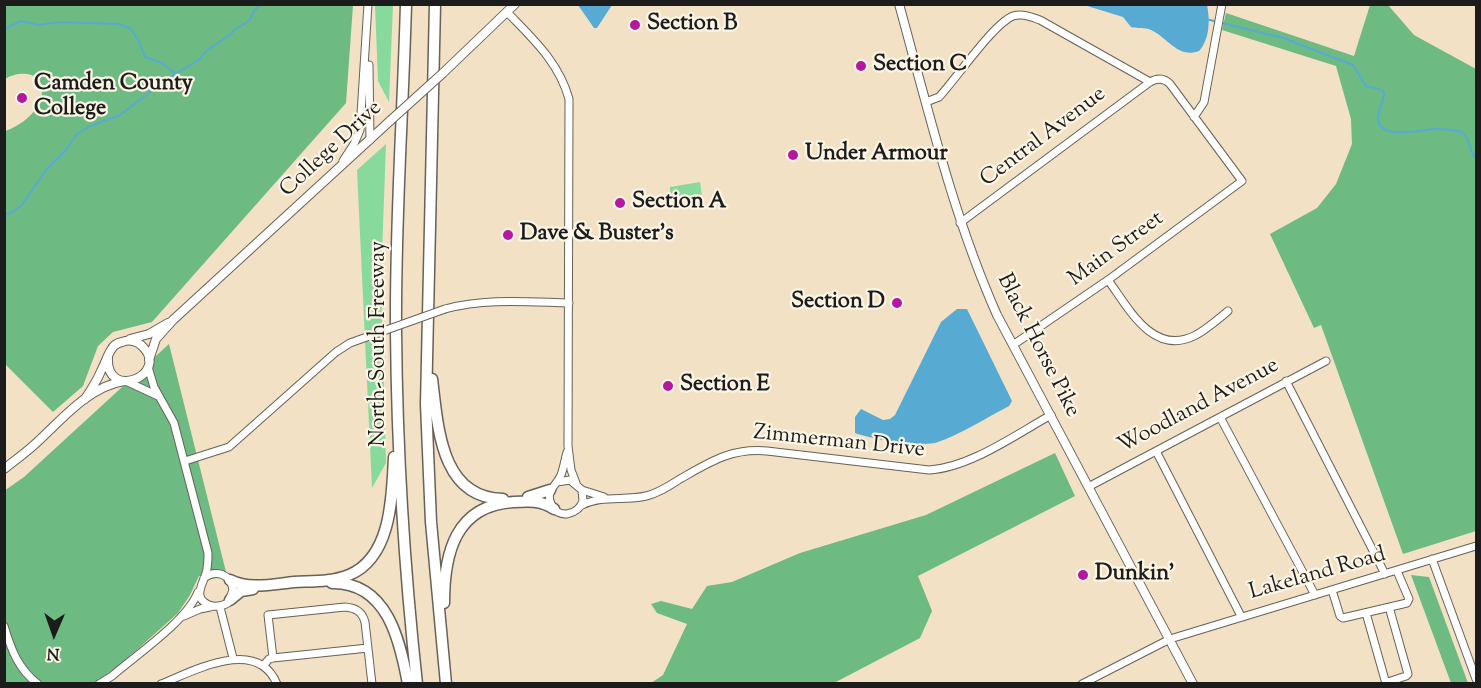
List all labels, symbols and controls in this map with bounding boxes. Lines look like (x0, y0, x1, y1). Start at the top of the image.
place label: Section B (647, 12, 737, 38)
marker: Section B (628, 18, 642, 32)
place label: Section C (873, 53, 967, 79)
marker: Section C (854, 59, 868, 73)
place label: Camden County College (34, 72, 193, 124)
street label: Central Avenue (976, 82, 1112, 194)
marker: Camden County College (15, 91, 29, 105)
street label: College Drive (276, 96, 388, 204)
place label: Under Armour (805, 142, 948, 168)
marker: Under Armour (786, 148, 800, 162)
place label: Section A (632, 190, 726, 216)
marker: Section A (613, 196, 627, 210)
street label: Main Street (1064, 207, 1170, 293)
place label: Dave & Buster's (520, 222, 674, 248)
marker: Dave & Buster's (501, 228, 515, 242)
street label: North-South Freeway (367, 241, 393, 447)
street label: Black Horse Pike (989, 270, 1085, 422)
place label: Section D (791, 290, 885, 316)
marker: Section D (890, 296, 904, 310)
street label: Woodland Avenue (1114, 353, 1284, 461)
place label: Section E (680, 373, 770, 399)
marker: Section E (661, 379, 675, 393)
street label: Zimmerman Drive (752, 421, 926, 465)
street label: Lakeland Road (1247, 543, 1389, 607)
place label: Dunkin' (1095, 562, 1175, 588)
marker: Dunkin' (1076, 568, 1090, 582)
north arrow (24, 604, 84, 664)
text: N (47, 641, 60, 664)

